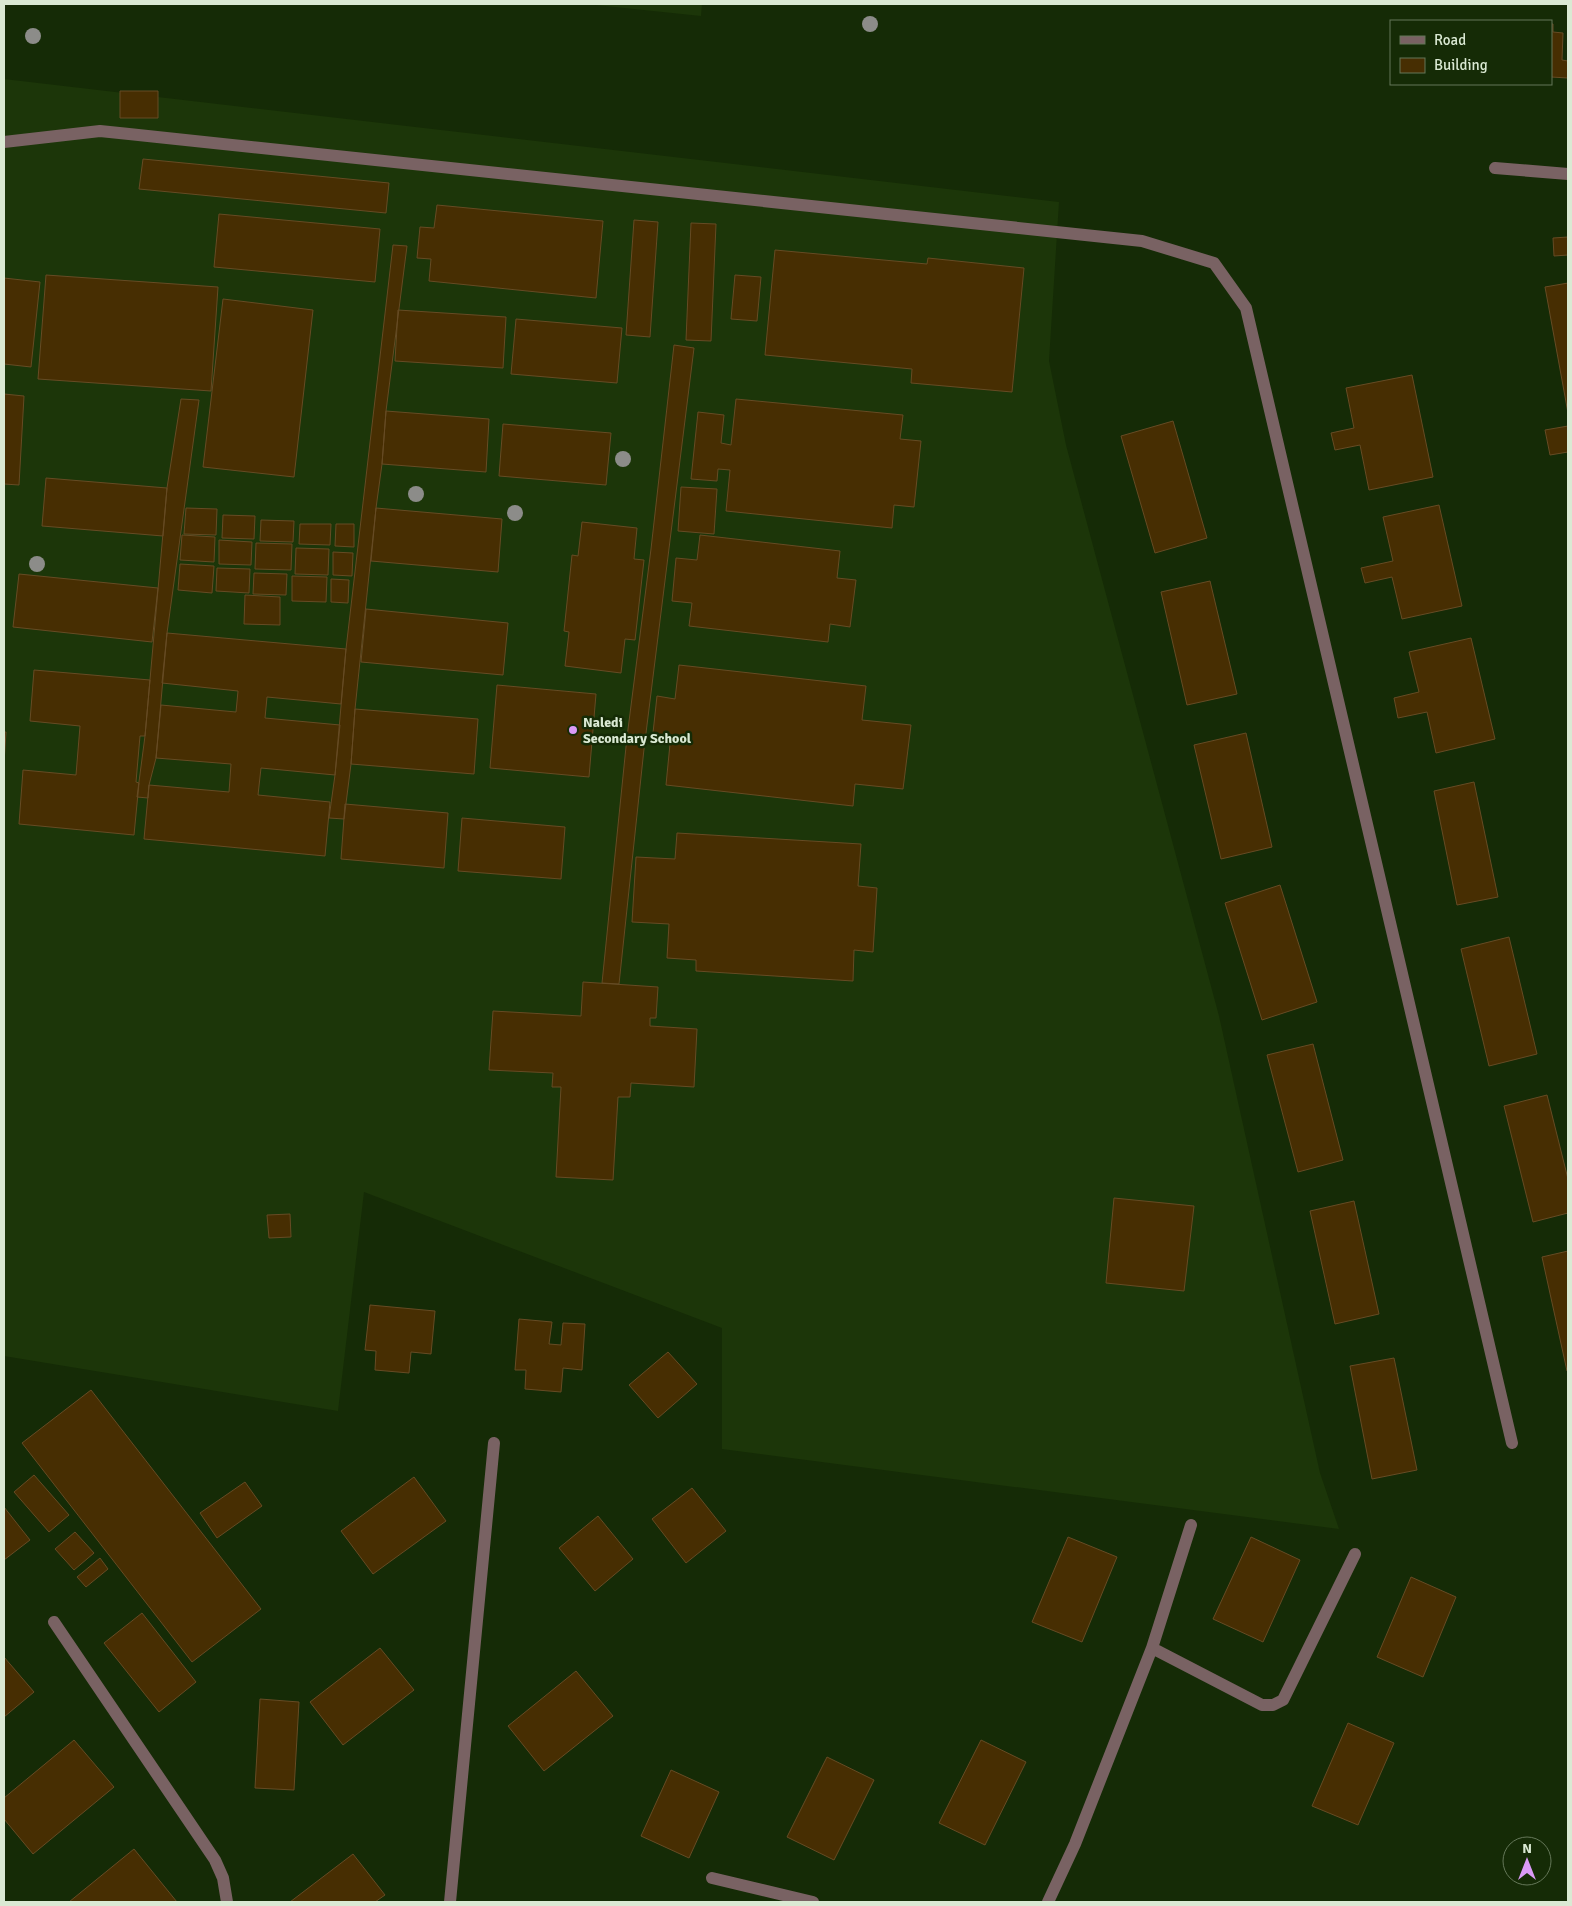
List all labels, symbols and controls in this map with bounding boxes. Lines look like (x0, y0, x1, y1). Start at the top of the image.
legend (1390, 20, 1552, 85)
text: Road (1434, 31, 1466, 49)
text: Building (1434, 56, 1488, 74)
place label: Naledi Secondary School (583, 714, 692, 747)
marker: Naledi Secondary School (567, 724, 579, 736)
north arrow (1502, 1836, 1552, 1886)
text: N (1522, 1840, 1532, 1857)

